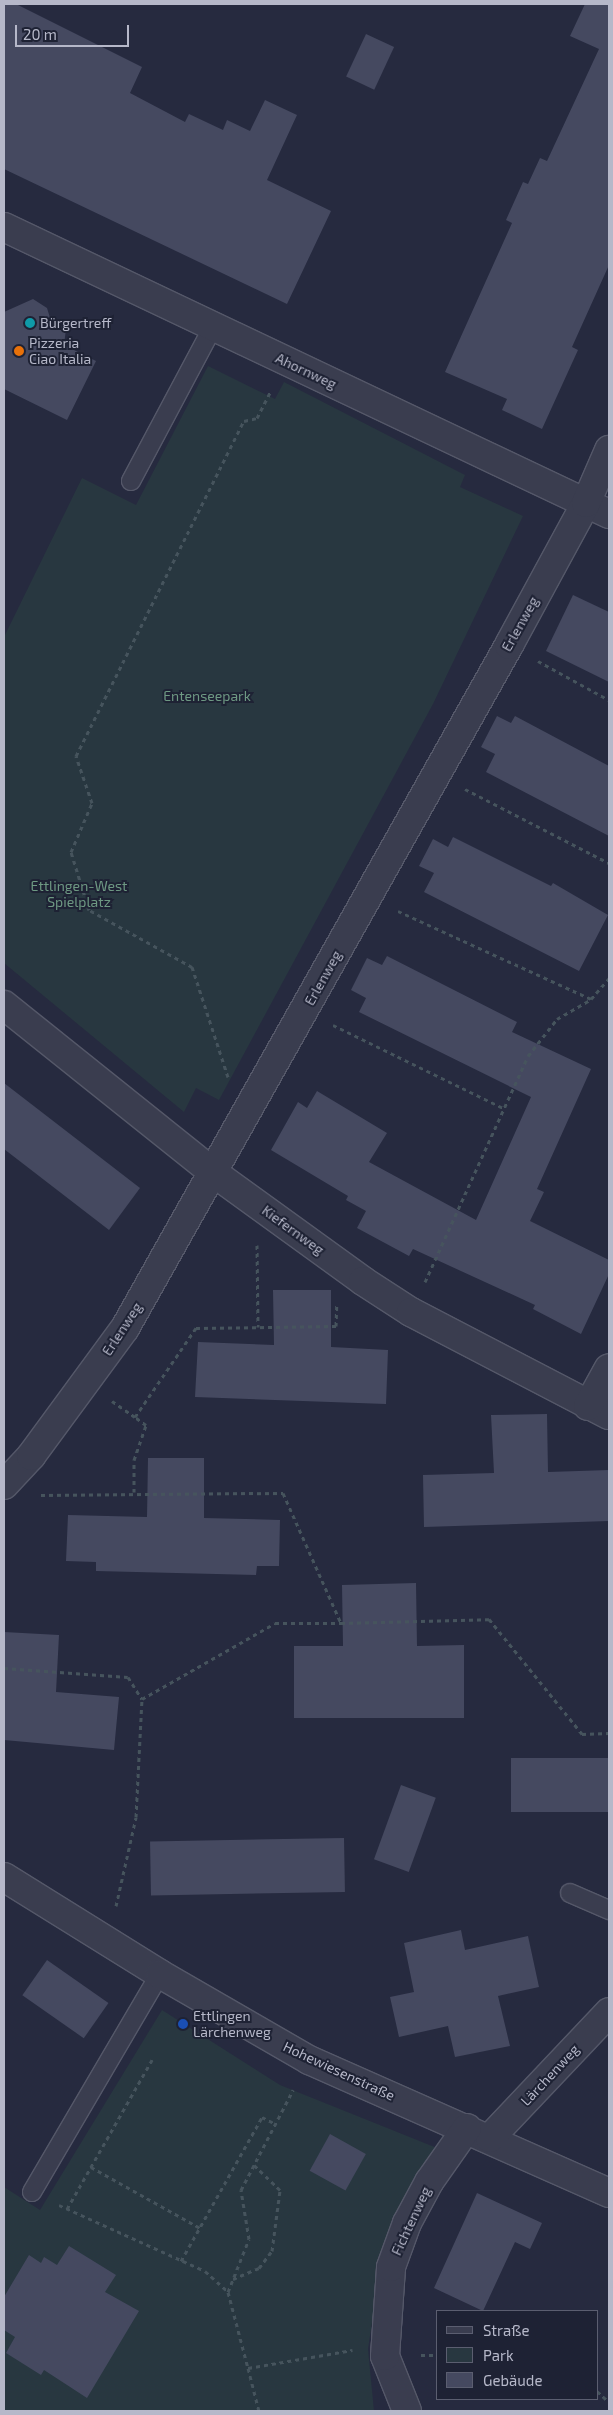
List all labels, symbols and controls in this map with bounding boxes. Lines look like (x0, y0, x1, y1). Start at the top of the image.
scale bar (18, 15, 131, 47)
text: 20 m (23, 25, 57, 43)
place label: Bürgertreff (40, 315, 111, 331)
marker: Bürgertreff (24, 317, 36, 329)
place label: Pizzeria Ciao Italia (29, 335, 91, 368)
marker: Pizzeria Ciao Italia (13, 345, 25, 357)
street label: Ahornweg (273, 350, 339, 392)
street label: Erlenweg (498, 594, 542, 654)
park label: Entenseepark (163, 688, 251, 704)
park label: Ettlingen-West Spielplatz (31, 878, 127, 910)
street label: Erlenweg (301, 948, 345, 1008)
street label: Kiefernweg (259, 1202, 327, 1258)
street label: Erlenweg (99, 1299, 145, 1359)
place label: Ettlingen Lärchenweg (193, 2008, 271, 2040)
marker: Ettlingen Lärchenweg (177, 2018, 189, 2030)
street label: Hohewiesenstraße (281, 2038, 397, 2104)
street label: Lärchenweg (517, 2041, 583, 2109)
street label: Fichtenweg (388, 2184, 434, 2258)
legend (436, 2310, 598, 2400)
text: Straße (483, 2321, 529, 2339)
text: Park (483, 2346, 514, 2364)
text: Gebäude (483, 2371, 542, 2389)

